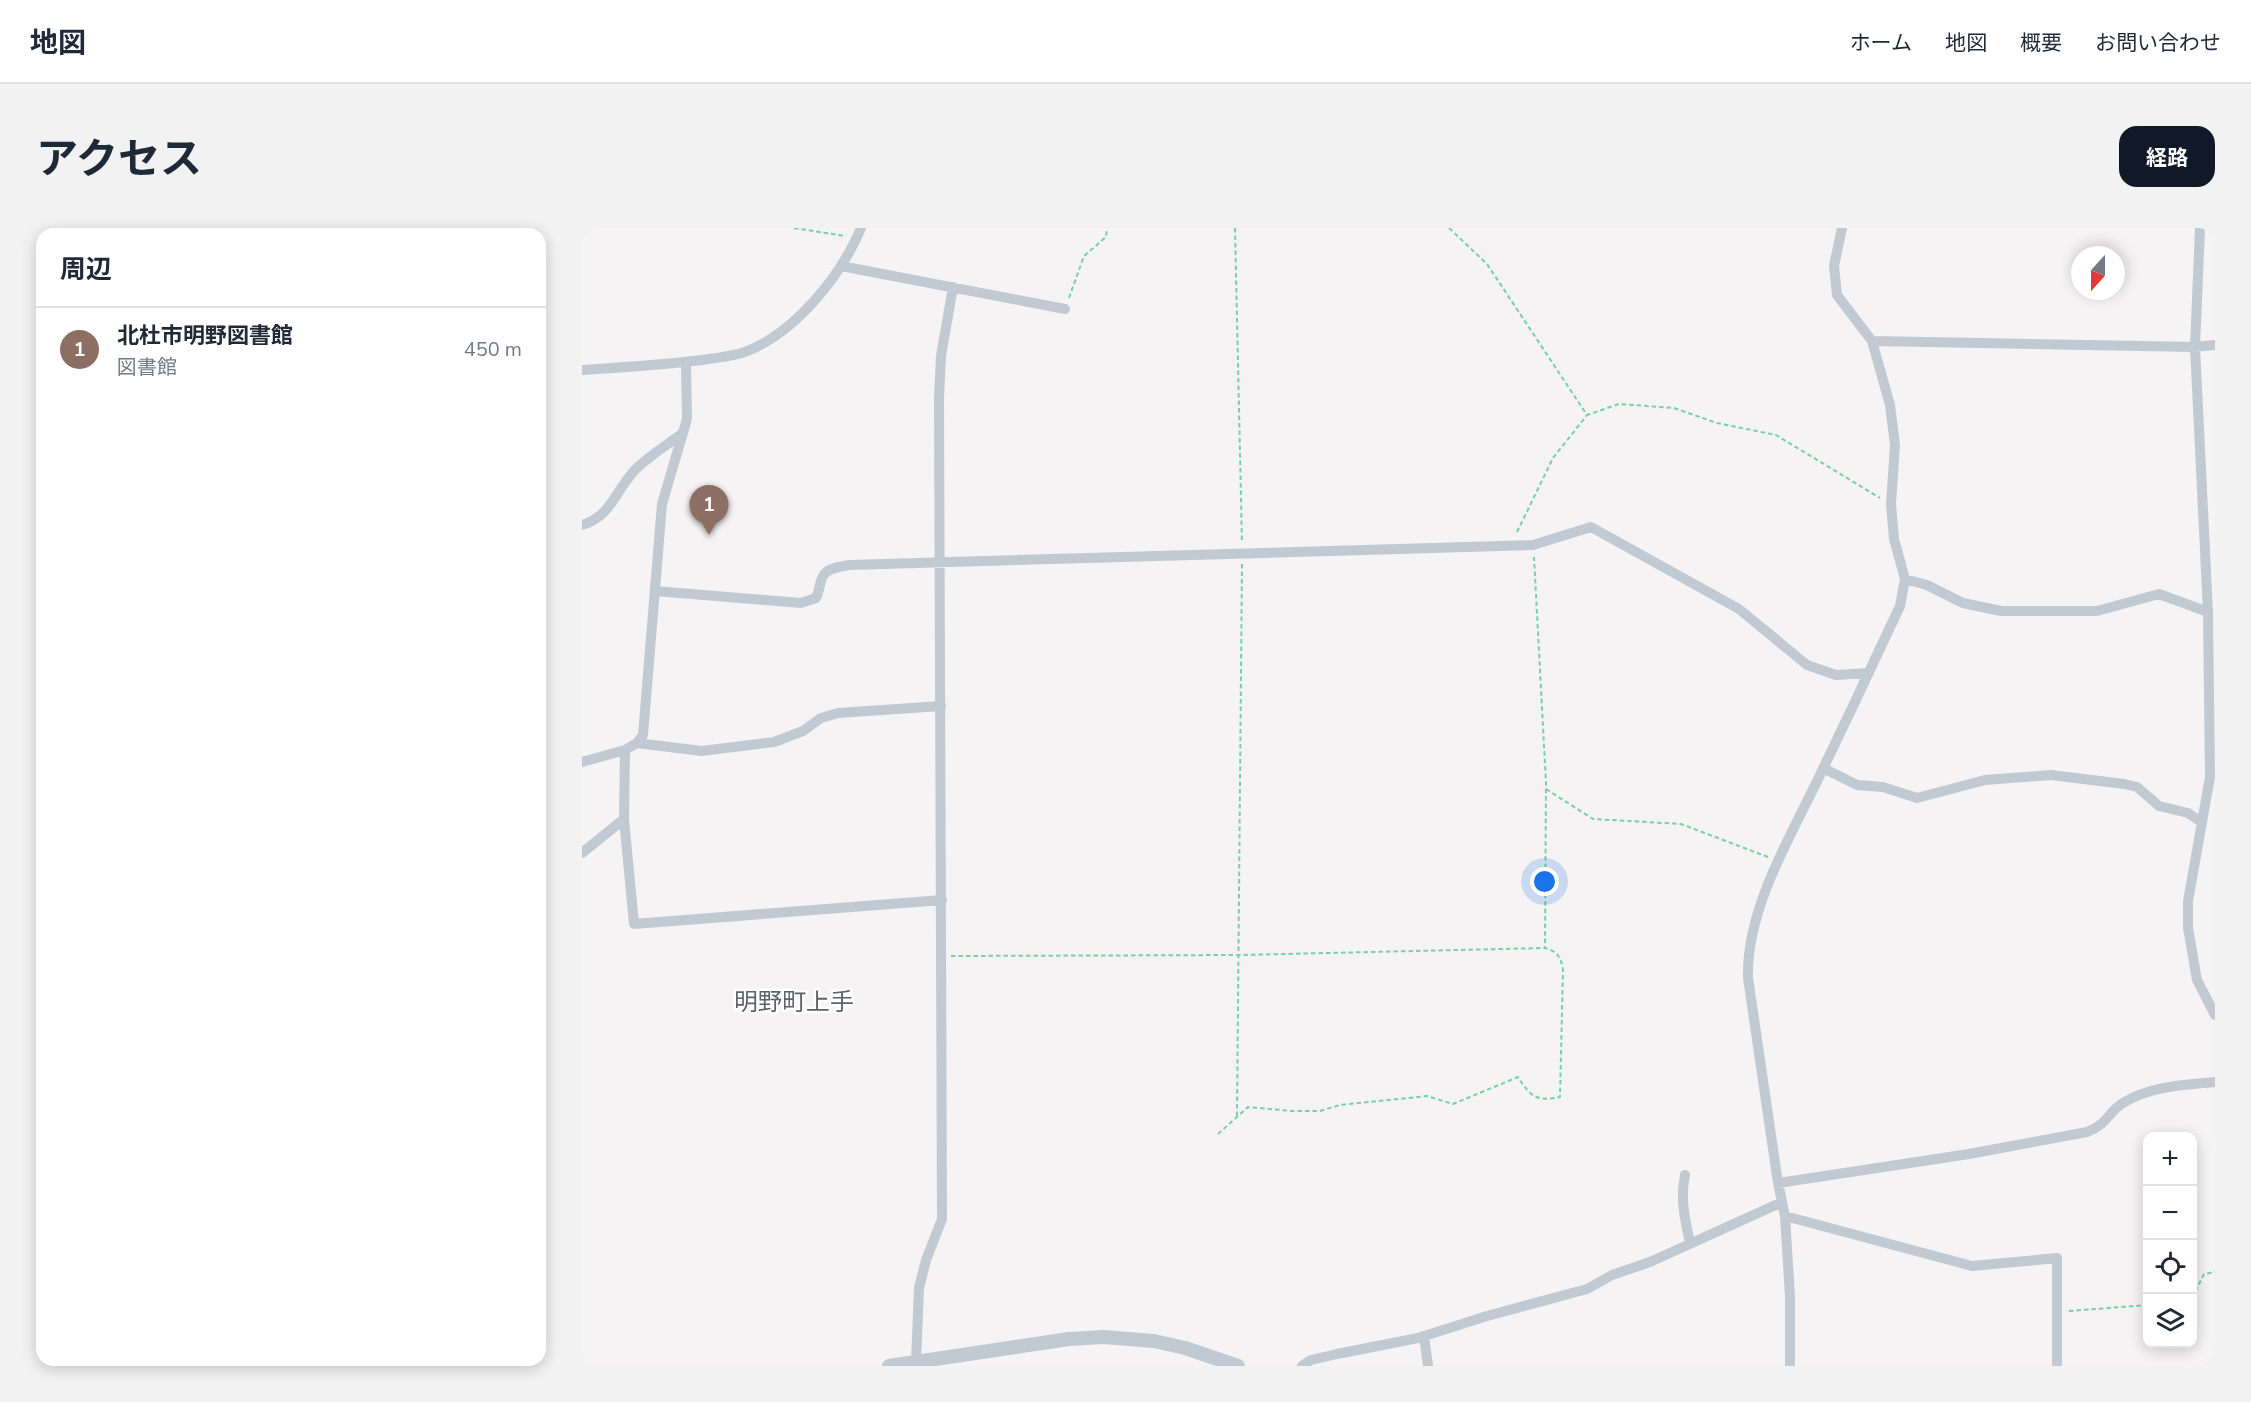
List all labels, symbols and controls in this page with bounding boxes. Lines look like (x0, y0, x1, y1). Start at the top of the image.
text: 地図 (30, 24, 86, 62)
text: ホーム (1850, 29, 1912, 57)
text: 地図 (1945, 29, 1987, 57)
text: 概要 (2020, 29, 2062, 57)
text: お問い合わせ (2095, 29, 2221, 57)
button: 経路 (2119, 126, 2215, 187)
text: アクセス (36, 131, 202, 188)
north arrow (2071, 246, 2125, 300)
text: 周辺 (60, 252, 112, 287)
text: 北杜市明野図書館 (117, 321, 293, 351)
text: 1 (74, 336, 86, 363)
text: 450 m (464, 336, 522, 363)
text: 図書館 (117, 354, 177, 381)
pin: 1 (690, 486, 728, 535)
your location (1530, 867, 1559, 896)
district label: 明野町上手 (734, 986, 854, 1018)
map controls (2143, 1132, 2197, 1348)
button: + (2143, 1132, 2197, 1186)
button: − (2143, 1186, 2197, 1240)
button: locate (2143, 1240, 2197, 1294)
button: layers (2143, 1294, 2197, 1348)

